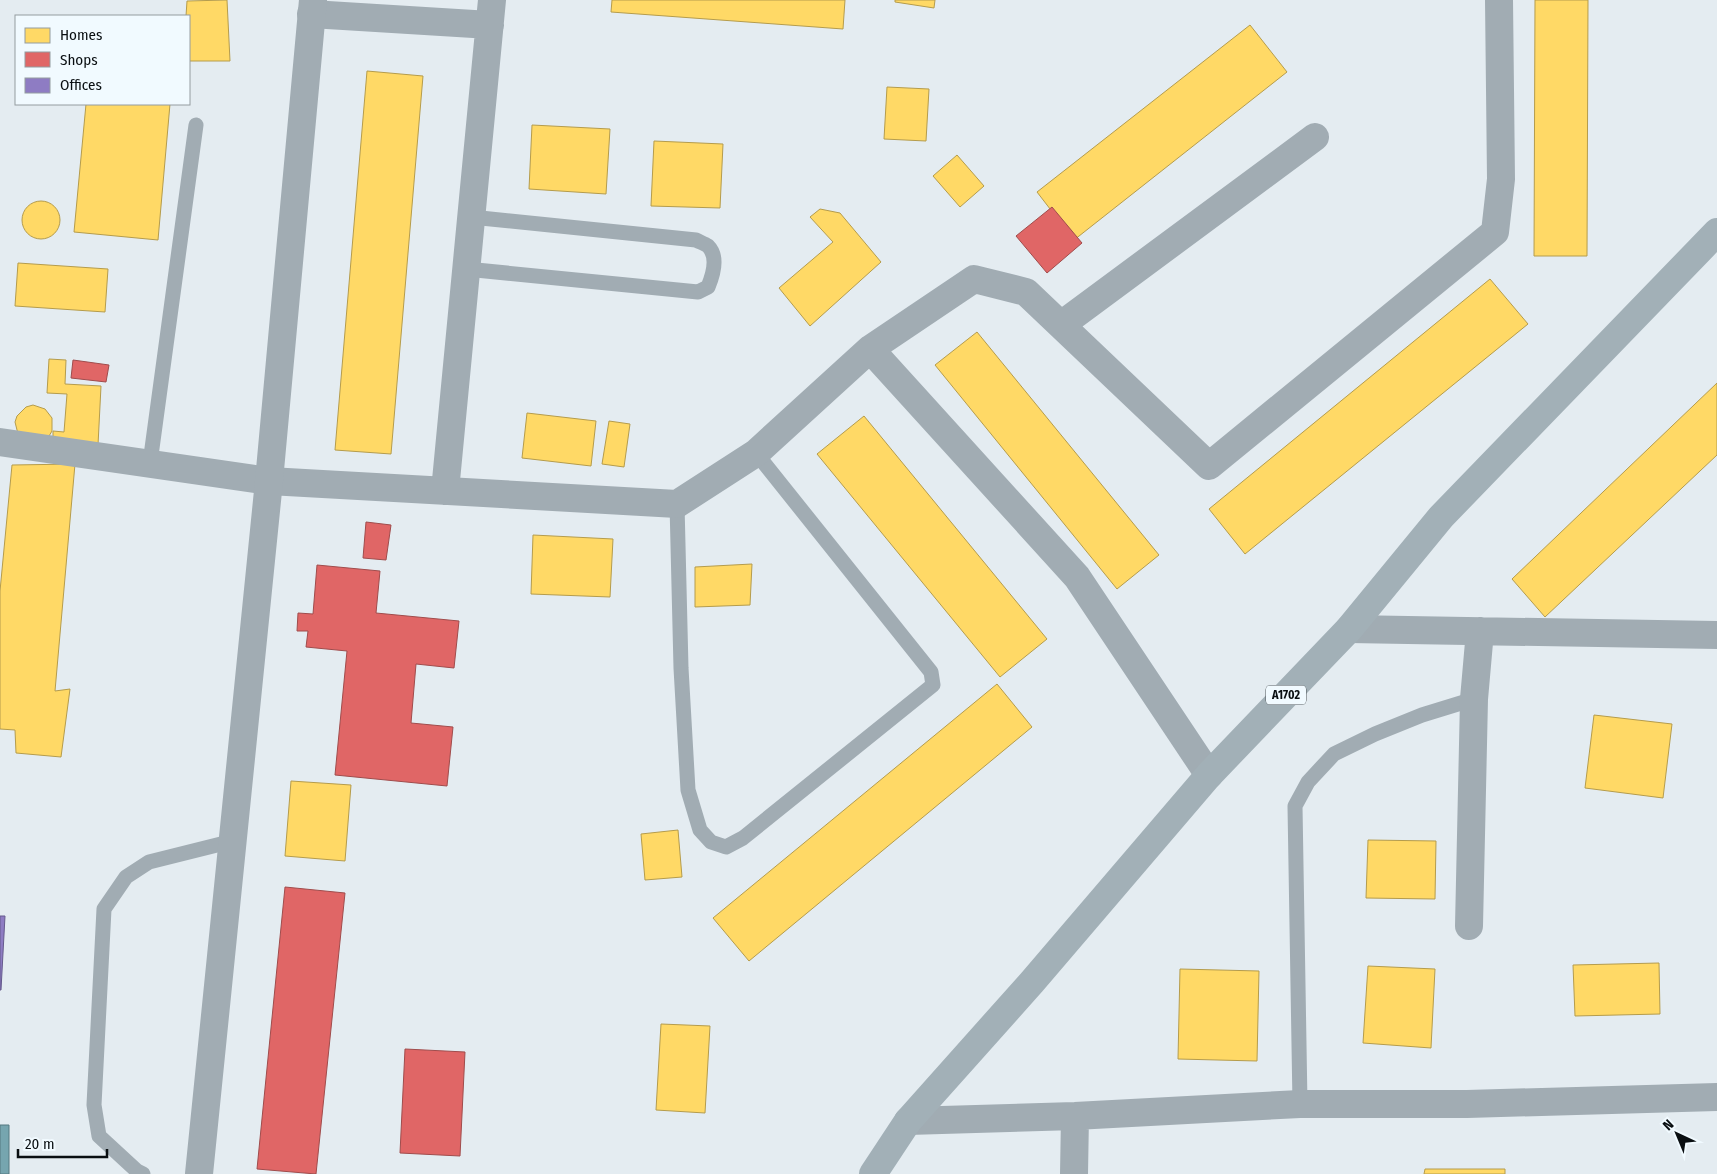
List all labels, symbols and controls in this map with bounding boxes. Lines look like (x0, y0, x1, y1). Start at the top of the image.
legend (15, 15, 190, 105)
text: Homes (60, 26, 102, 44)
text: Shops (60, 51, 98, 69)
text: Offices (60, 76, 102, 94)
road number: A1702 (1266, 686, 1306, 704)
north arrow (1652, 1109, 1702, 1159)
text: N (1659, 1116, 1677, 1134)
scale bar (18, 1126, 106, 1158)
text: 20 m (25, 1135, 55, 1153)

